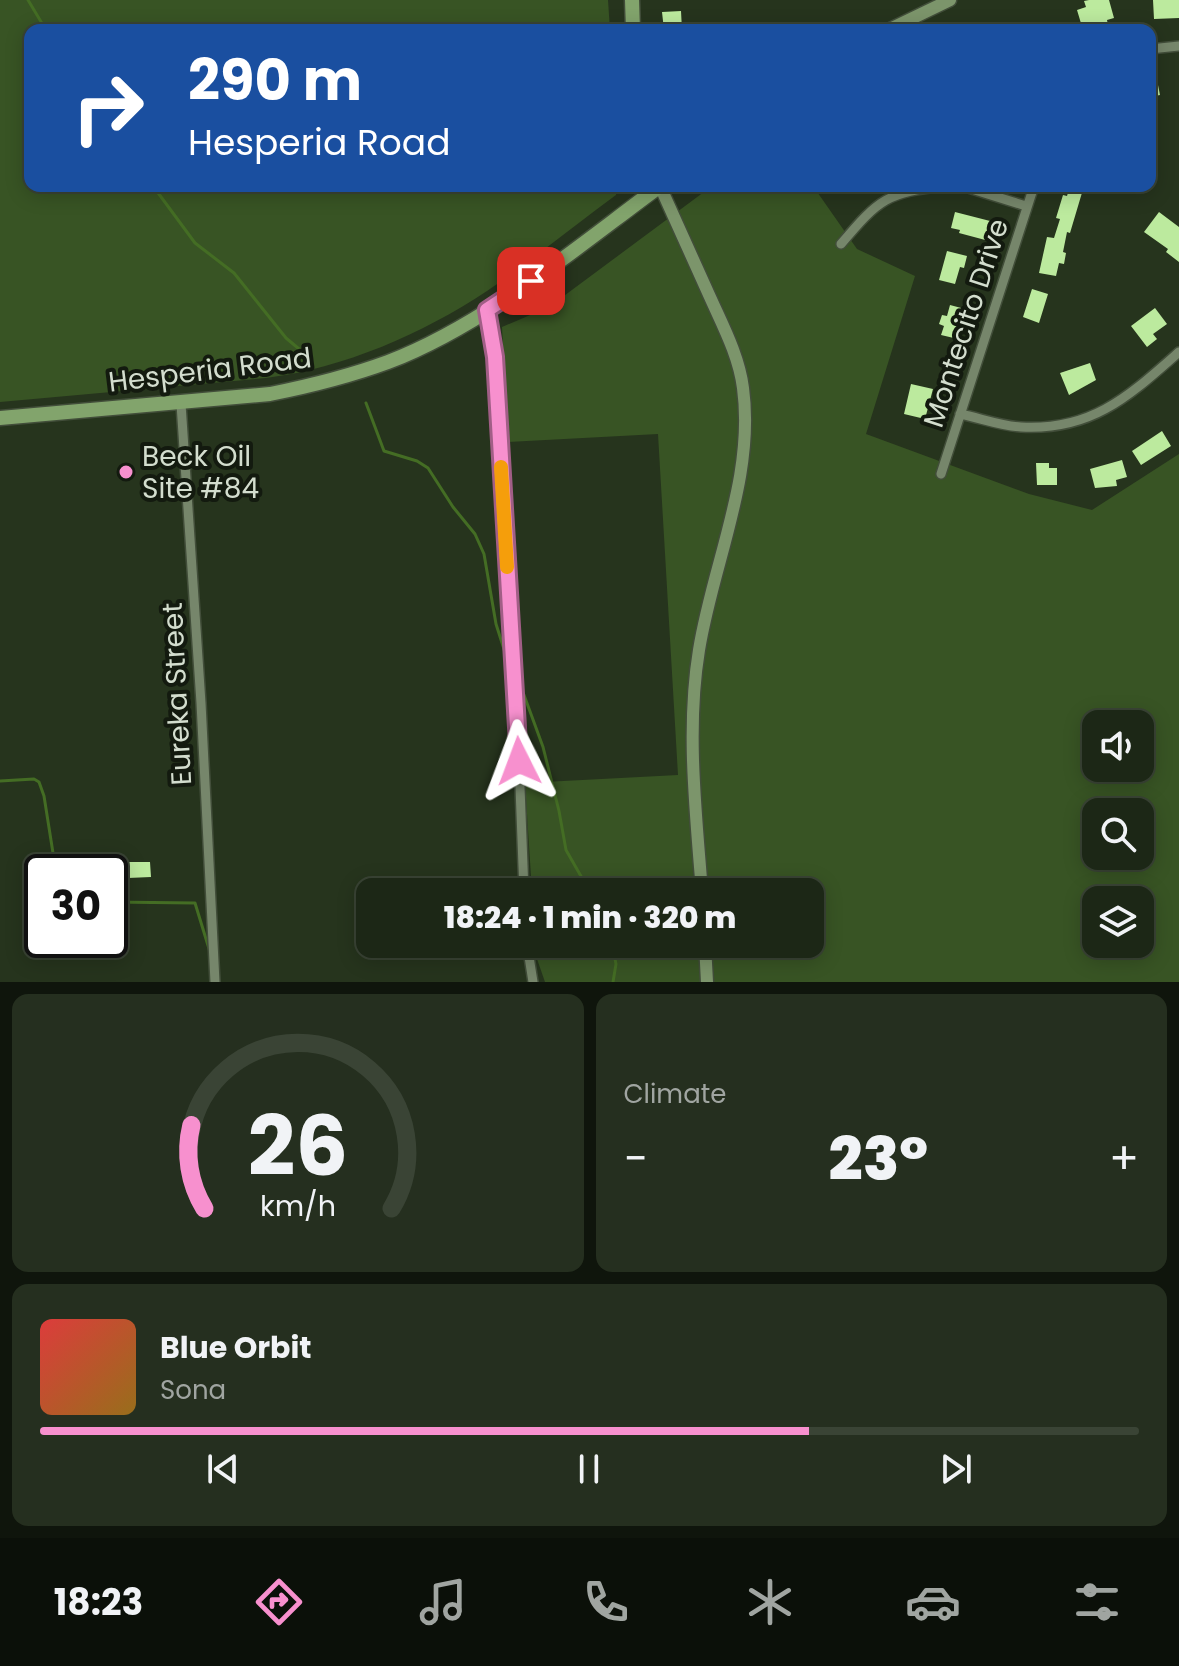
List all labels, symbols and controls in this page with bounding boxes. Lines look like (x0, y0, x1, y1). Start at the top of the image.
text: 290 m (188, 41, 362, 120)
icon: right (56, 56, 160, 160)
text: Hesperia Road (188, 117, 451, 168)
street label: Montecito Drive (914, 214, 1018, 432)
pin (497, 247, 565, 315)
icon: arrive (509, 259, 553, 303)
street label: Hesperia Road (106, 338, 314, 402)
place label: Beck Oil Site #84 (142, 437, 259, 508)
marker: Beck Oil Site #84 (117, 463, 135, 481)
street label: Eureka Street (153, 602, 201, 786)
map controls (1082, 710, 1154, 958)
button: sound (1082, 710, 1154, 782)
position arrow (477, 719, 561, 803)
button: search (1082, 798, 1154, 870)
speed limit sign: 30 (24, 854, 128, 958)
button: layers (1082, 886, 1154, 958)
text: 18:24 · 1 min · 320 m (444, 896, 736, 939)
text: Climate (624, 1076, 726, 1112)
text: 26 (247, 1088, 348, 1204)
text: 23° (829, 1117, 928, 1201)
text: − (624, 1128, 648, 1189)
text: + (1109, 1128, 1139, 1189)
text: km/h (260, 1186, 336, 1226)
text: Blue Orbit (160, 1326, 312, 1369)
text: Sona (160, 1372, 226, 1408)
icon: previous (201, 1447, 245, 1491)
icon: pause (567, 1447, 611, 1491)
icon: next (934, 1447, 978, 1491)
icon: directions (251, 1574, 307, 1630)
icon: music (415, 1574, 471, 1630)
icon: phone (578, 1574, 634, 1630)
icon: climate (742, 1574, 798, 1630)
icon: car (905, 1574, 961, 1630)
icon: filters (1069, 1574, 1125, 1630)
text: 18:23 (54, 1577, 143, 1628)

